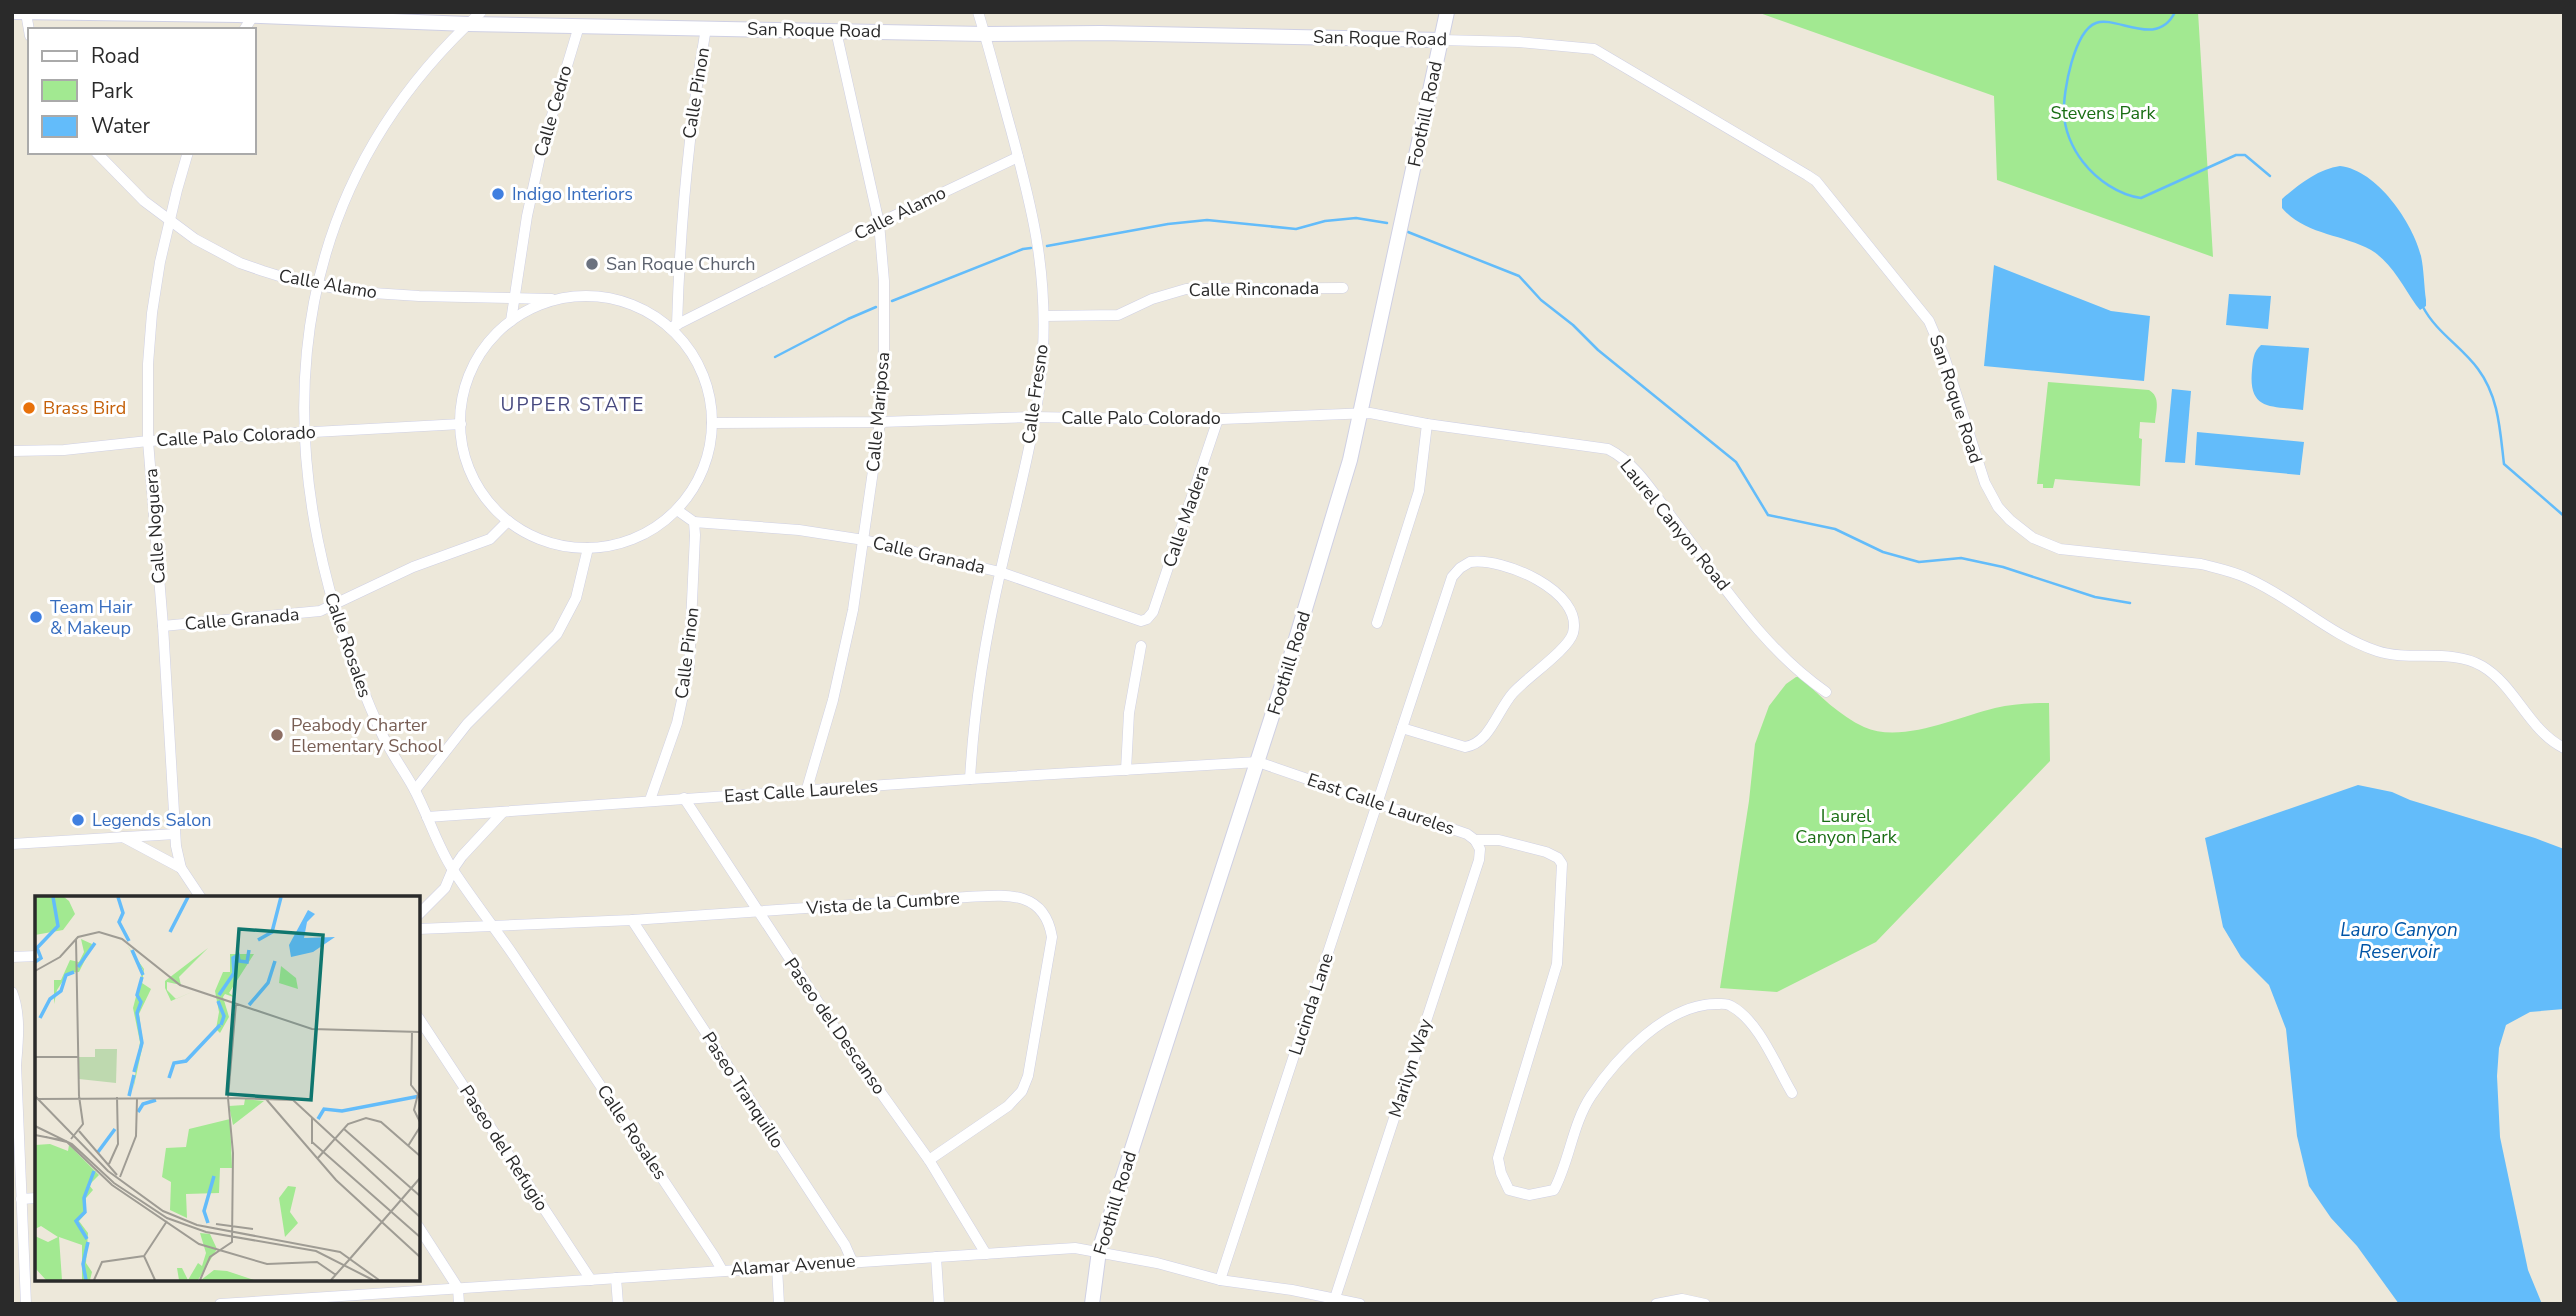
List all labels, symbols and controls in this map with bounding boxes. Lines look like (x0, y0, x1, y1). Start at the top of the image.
street label: San Roque Road (747, 17, 881, 43)
street label: San Roque Road (1313, 25, 1447, 51)
legend (28, 28, 256, 154)
text: Road (91, 42, 140, 70)
street label: Calle Pinon (677, 46, 715, 140)
street label: Foothill Road (1402, 59, 1448, 169)
street label: Calle Cedro (529, 62, 577, 160)
text: Park (91, 77, 133, 105)
park label: Stevens Park (2051, 101, 2156, 125)
text: Water (91, 112, 150, 140)
street label: Calle Alamo (850, 180, 950, 246)
place label: Indigo Interiors (512, 182, 633, 206)
marker: Indigo Interiors (490, 186, 506, 202)
place label: San Roque Church (606, 252, 755, 276)
marker: San Roque Church (584, 256, 600, 272)
street label: Calle Alamo (277, 264, 379, 304)
street label: Calle Rinconada (1189, 276, 1319, 302)
street label: San Roque Road (1924, 332, 1988, 466)
street label: Calle Fresno (1016, 343, 1054, 445)
street label: Calle Mariposa (861, 351, 895, 473)
district label: UPPER STATE (501, 392, 645, 418)
place label: Brass Bird (43, 396, 126, 420)
marker: Brass Bird (21, 400, 37, 416)
street label: Calle Palo Colorado (1061, 406, 1221, 430)
street label: Calle Palo Colorado (156, 420, 316, 452)
street label: Laurel Canyon Road (1615, 454, 1735, 596)
street label: Calle Madera (1157, 461, 1215, 571)
street label: Calle Noguera (139, 468, 171, 584)
street label: Calle Granada (870, 530, 988, 580)
street label: Calle Rosales (319, 589, 377, 701)
place label: Team Hair & Makeup (50, 595, 133, 640)
street label: Calle Granada (184, 602, 300, 636)
street label: Calle Pinon (669, 606, 705, 700)
street label: Foothill Road (1262, 608, 1316, 718)
marker: Team Hair & Makeup (28, 609, 44, 625)
place label: Peabody Charter Elementary School (291, 713, 444, 758)
marker: Peabody Charter Elementary School (269, 727, 285, 743)
street label: East Calle Laureles (1304, 768, 1458, 840)
street label: East Calle Laureles (723, 774, 879, 808)
park label: Laurel Canyon Park (1795, 804, 1898, 849)
place label: Legends Salon (92, 808, 211, 832)
marker: Legends Salon (70, 812, 86, 828)
street label: Vista de la Cumbre (805, 886, 960, 920)
inset map (35, 896, 420, 1281)
water label: Lauro Canyon Reservoir (2340, 917, 2458, 965)
street label: Lucinda Lane (1283, 950, 1339, 1058)
street label: Paseo del Descanso (779, 953, 891, 1099)
street label: Marilyn Way (1383, 1015, 1437, 1120)
street label: Paseo Tranquillo (696, 1027, 790, 1153)
street label: Paseo del Refugio (454, 1080, 554, 1216)
street label: Calle Rosales (591, 1080, 673, 1184)
street label: Foothill Road (1088, 1148, 1142, 1258)
street label: Alamar Avenue (730, 1249, 856, 1281)

